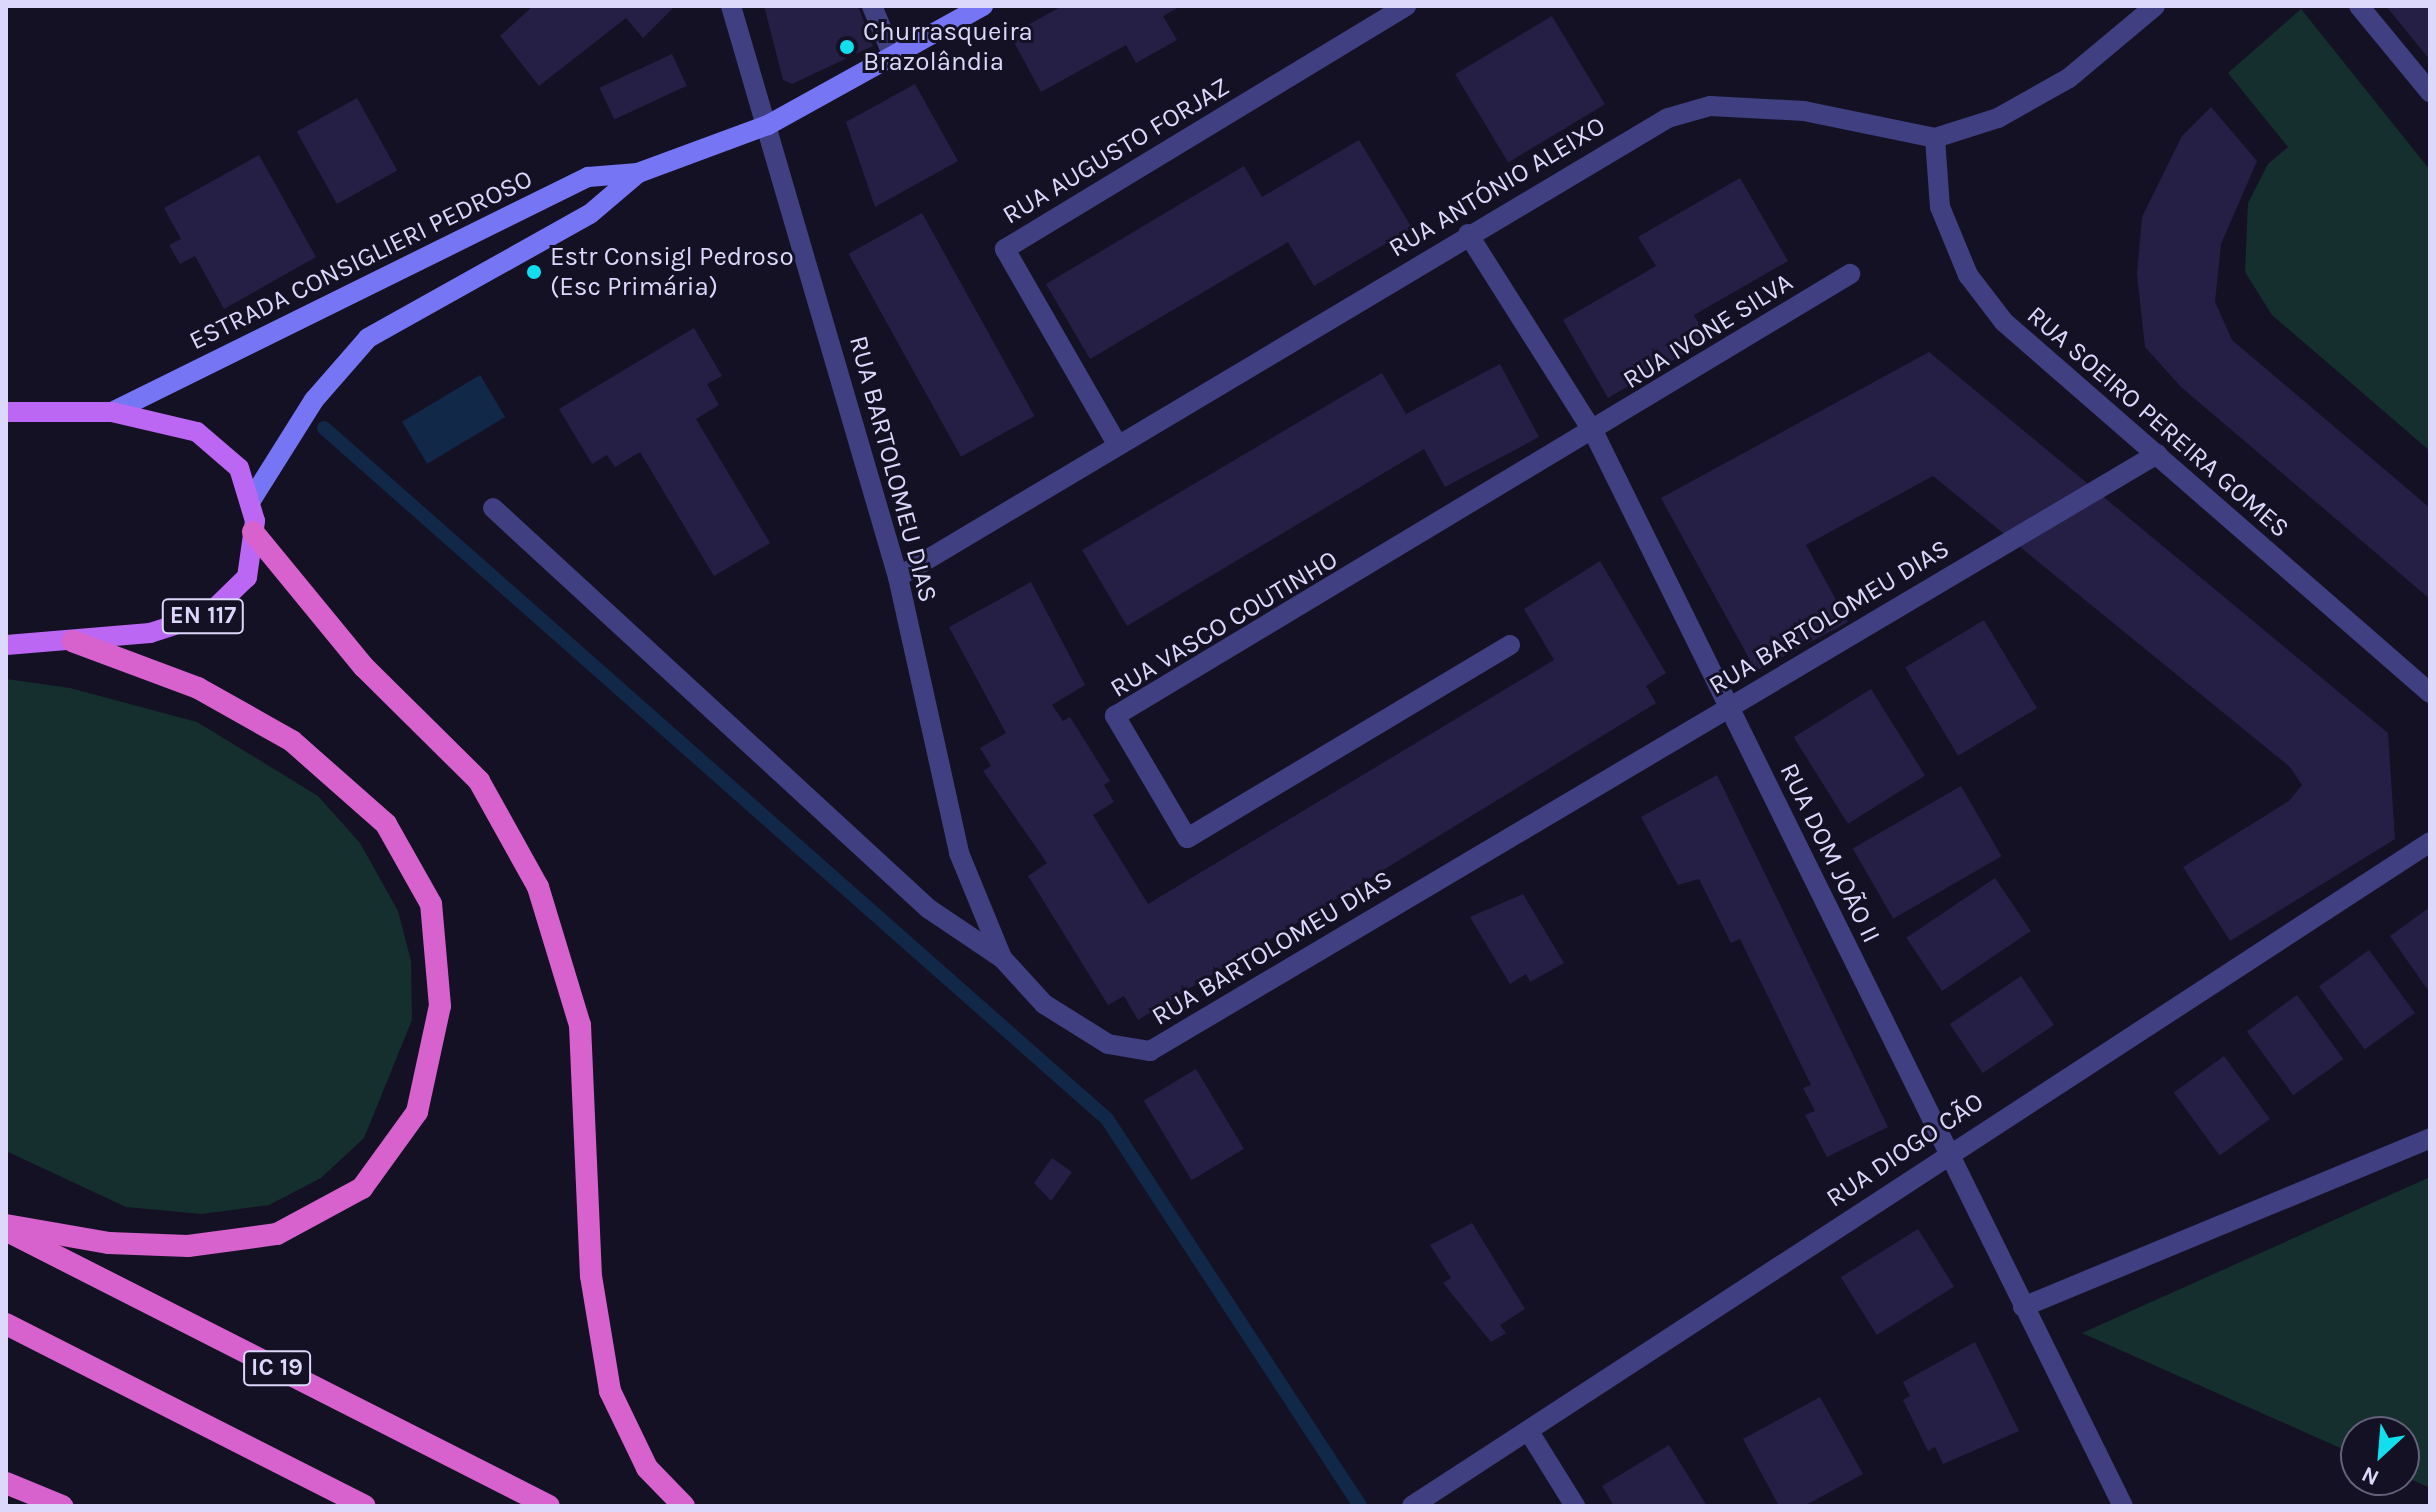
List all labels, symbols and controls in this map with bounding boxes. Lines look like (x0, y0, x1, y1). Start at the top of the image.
place label: Churrasqueira Brazolândia (863, 16, 1033, 78)
marker: Churrasqueira Brazolândia (838, 38, 856, 56)
street label: RUA AUGUSTO FORJAZ (997, 71, 1235, 231)
street label: RUA ANTÓNIO ALEIXO (1383, 110, 1611, 264)
street label: ESTRADA CONSIGLIERI PEDROSO (185, 163, 537, 357)
place label: Estr Consigl Pedroso (Esc Primária) (550, 241, 794, 302)
marker: Estr Consigl Pedroso (Esc Primária) (525, 263, 543, 281)
street label: RUA IVONE SILVA (1618, 266, 1798, 396)
street label: RUA SOEIRO PEREIRA GOMES (2021, 300, 2295, 544)
street label: RUA BARTOLOMEU DIAS (842, 332, 944, 606)
street label: RUA BARTOLOMEU DIAS (1703, 533, 1955, 701)
street label: RUA VASCO COUTINHO (1105, 544, 1343, 704)
road number: EN 117 (161, 596, 245, 636)
street label: RUA DOM JOÃO II (1773, 758, 1887, 948)
street label: RUA BARTOLOMEU DIAS (1146, 864, 1398, 1032)
street label: RUA DIOGO CÃO (1821, 1086, 1989, 1214)
road number: IC 19 (243, 1348, 311, 1388)
north arrow (2340, 1416, 2420, 1496)
text: N (2358, 1461, 2383, 1491)

